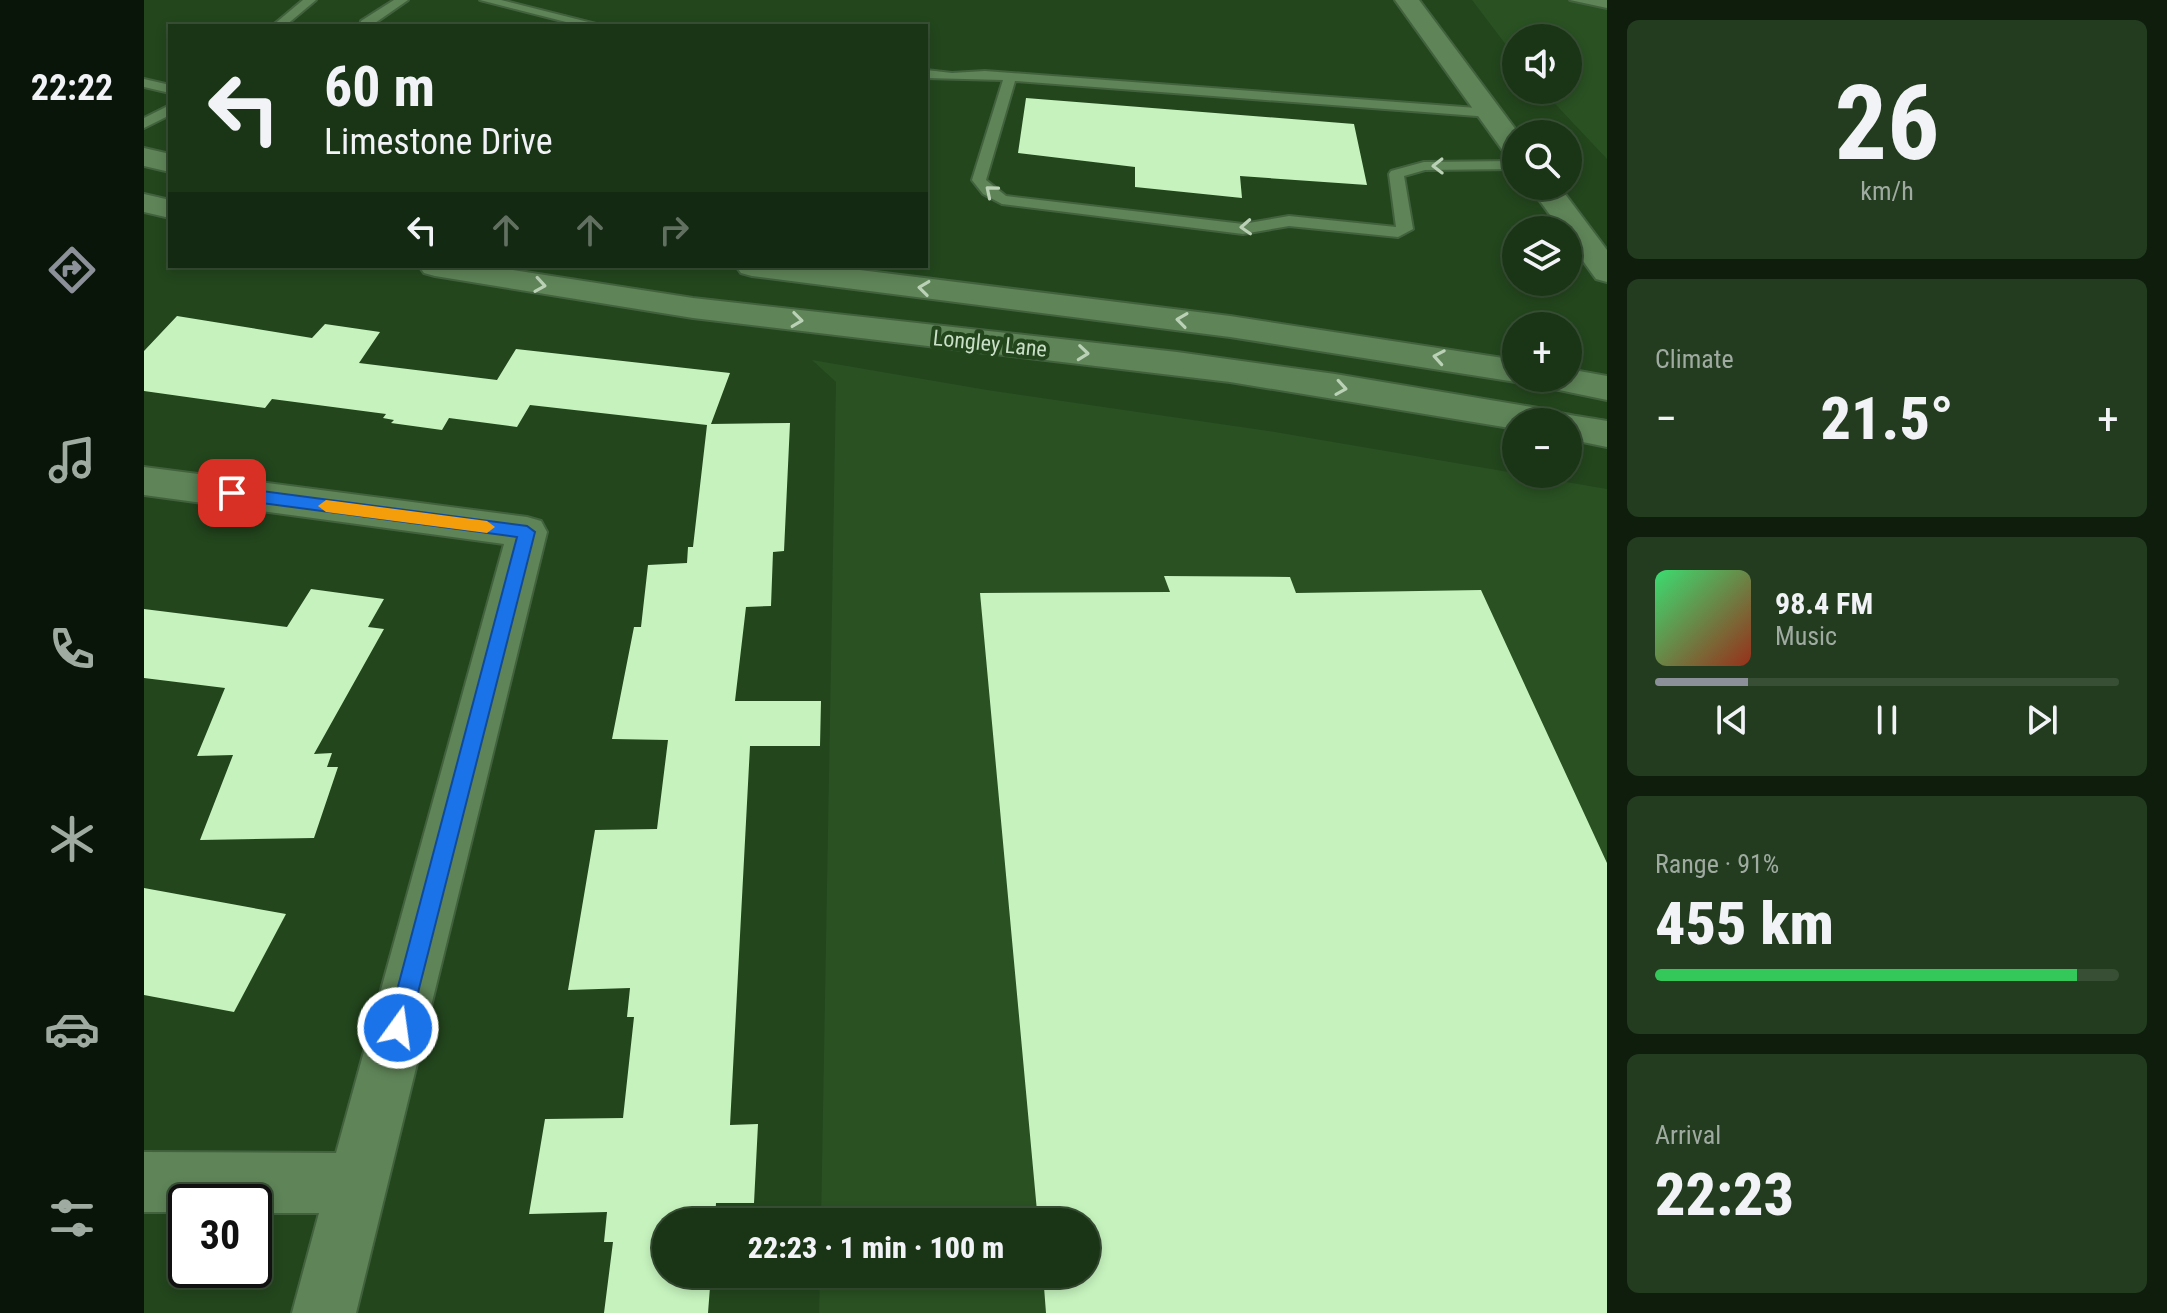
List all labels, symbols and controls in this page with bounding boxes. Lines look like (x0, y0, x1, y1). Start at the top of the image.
map controls (1502, 24, 1582, 488)
button: sound (1502, 24, 1582, 104)
text: 60 m (324, 54, 435, 120)
icon: left (192, 56, 296, 160)
text: 26 (1834, 63, 1940, 184)
text: 22:22 (31, 67, 113, 109)
button: search (1502, 120, 1582, 200)
text: Limestone Drive (324, 121, 553, 163)
one-way arrow (1431, 157, 1444, 175)
text: km/h (1860, 176, 1914, 206)
one-way arrow (986, 186, 1000, 201)
icon: left (400, 208, 444, 252)
icon: ahead (484, 208, 528, 252)
icon: ahead (568, 208, 612, 252)
icon: right (652, 208, 696, 252)
button: layers (1502, 216, 1582, 296)
one-way arrow (1239, 218, 1252, 235)
icon: directions (44, 242, 100, 298)
one-way arrow (533, 276, 546, 293)
one-way arrow (917, 279, 930, 296)
one-way arrow (791, 312, 804, 329)
one-way arrow (1175, 312, 1189, 329)
button: + (1502, 312, 1582, 392)
street label: Longley Lane (932, 325, 1048, 362)
one-way arrow (1077, 344, 1090, 361)
text: Climate (1655, 344, 1734, 374)
one-way arrow (1432, 350, 1446, 367)
one-way arrow (1334, 379, 1348, 396)
text: 21.5° (1821, 383, 1954, 454)
text: − (1655, 393, 1677, 445)
text: + (2097, 393, 2119, 445)
button: − (1502, 408, 1582, 488)
icon: music (44, 432, 100, 488)
pin (198, 459, 266, 527)
icon: arrive (210, 471, 254, 515)
text: 98.4 FM (1775, 586, 1873, 621)
icon: phone (44, 621, 100, 677)
text: Music (1775, 621, 1837, 651)
icon: previous (1710, 698, 1754, 742)
icon: pause (1865, 698, 1909, 742)
icon: next (2020, 698, 2064, 742)
icon: climate (44, 811, 100, 867)
text: Range · 91% (1655, 849, 1779, 879)
text: 455 km (1655, 888, 1834, 959)
position arrow (356, 986, 440, 1070)
icon: car (44, 1001, 100, 1057)
text: Arrival (1655, 1120, 1721, 1150)
text: 22:23 (1655, 1159, 1794, 1230)
speed limit sign: 30 (168, 1184, 272, 1288)
icon: filters (44, 1190, 100, 1246)
text: 22:23 · 1 min · 100 m (748, 1230, 1004, 1265)

